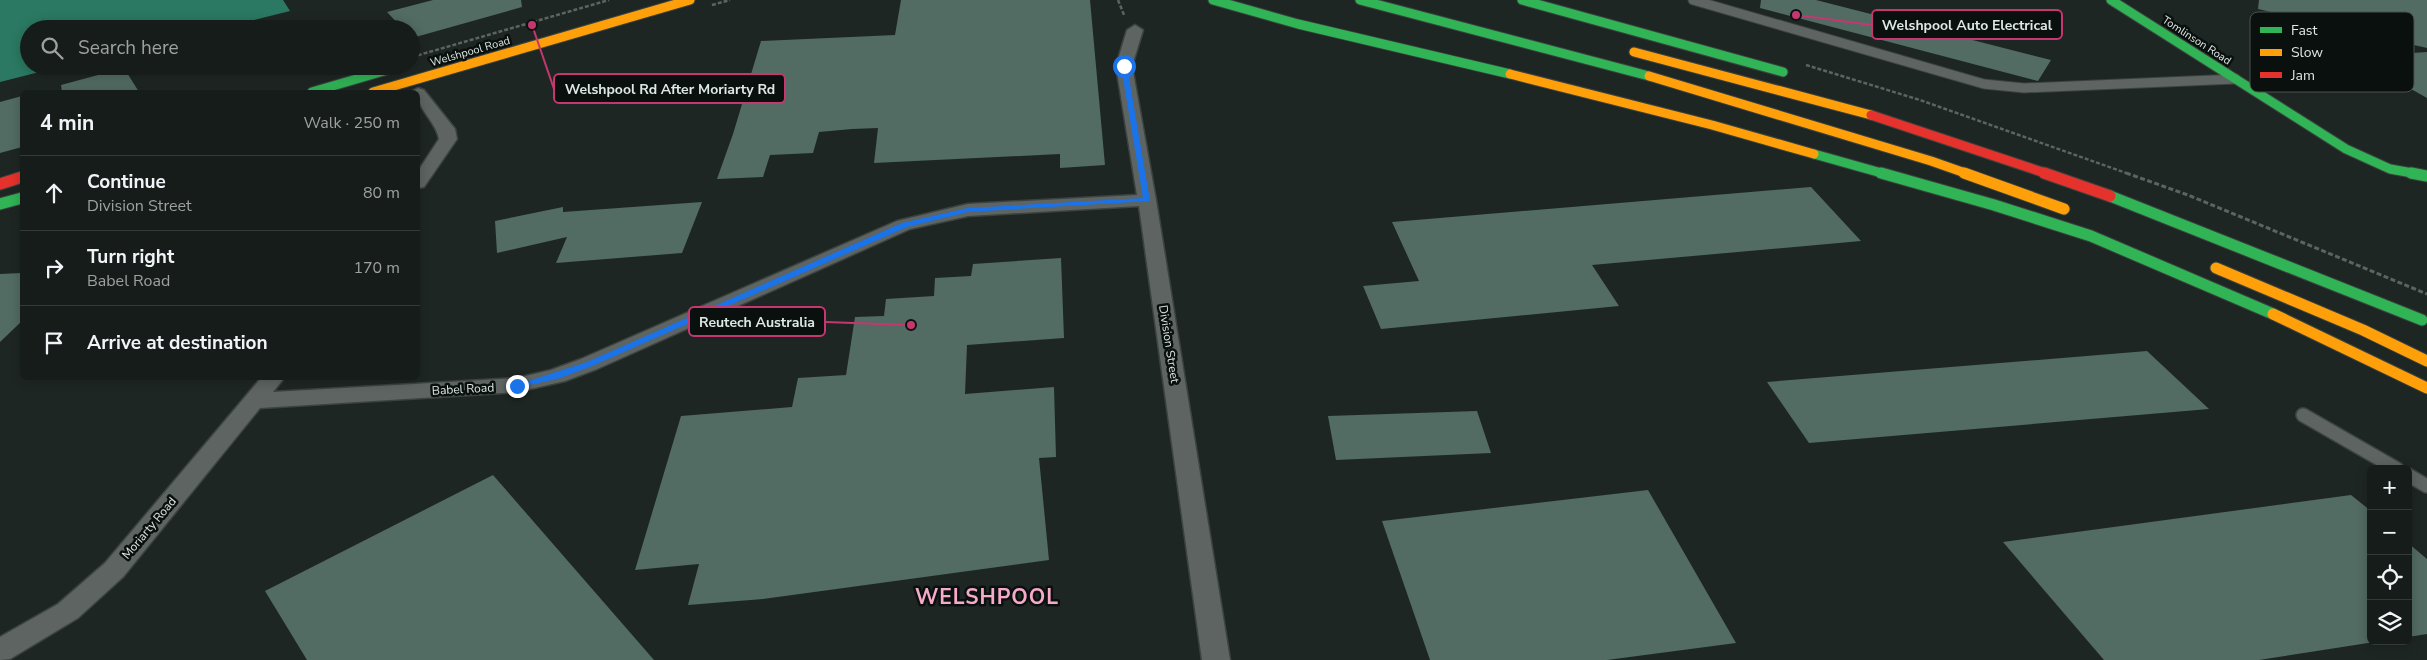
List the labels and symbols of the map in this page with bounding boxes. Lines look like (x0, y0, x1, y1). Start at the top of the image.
callout: Welshpool Auto Electrical (1872, 10, 2062, 39)
street label: Tomlinson Road (2159, 12, 2234, 68)
legend (2250, 12, 2414, 92)
text: Welshpool Auto Electrical (1882, 16, 2053, 35)
text: Fast (2291, 21, 2317, 40)
street label: Welshpool Road (428, 33, 512, 70)
text: Slow (2291, 43, 2323, 62)
route start (1113, 55, 1136, 78)
text: Jam (2290, 66, 2315, 85)
callout: Welshpool Rd After Moriarty Rd (554, 74, 785, 103)
text: Welshpool Rd After Moriarty Rd (565, 80, 775, 99)
street label: Division Street (1155, 304, 1183, 385)
callout: Reutech Australia (689, 307, 825, 336)
text: Reutech Australia (699, 313, 815, 332)
route end (506, 375, 529, 398)
street label: Babel Road (431, 379, 495, 399)
street label: Moriarty Road (118, 494, 180, 562)
district label: WELSHPOOL (915, 583, 1059, 611)

